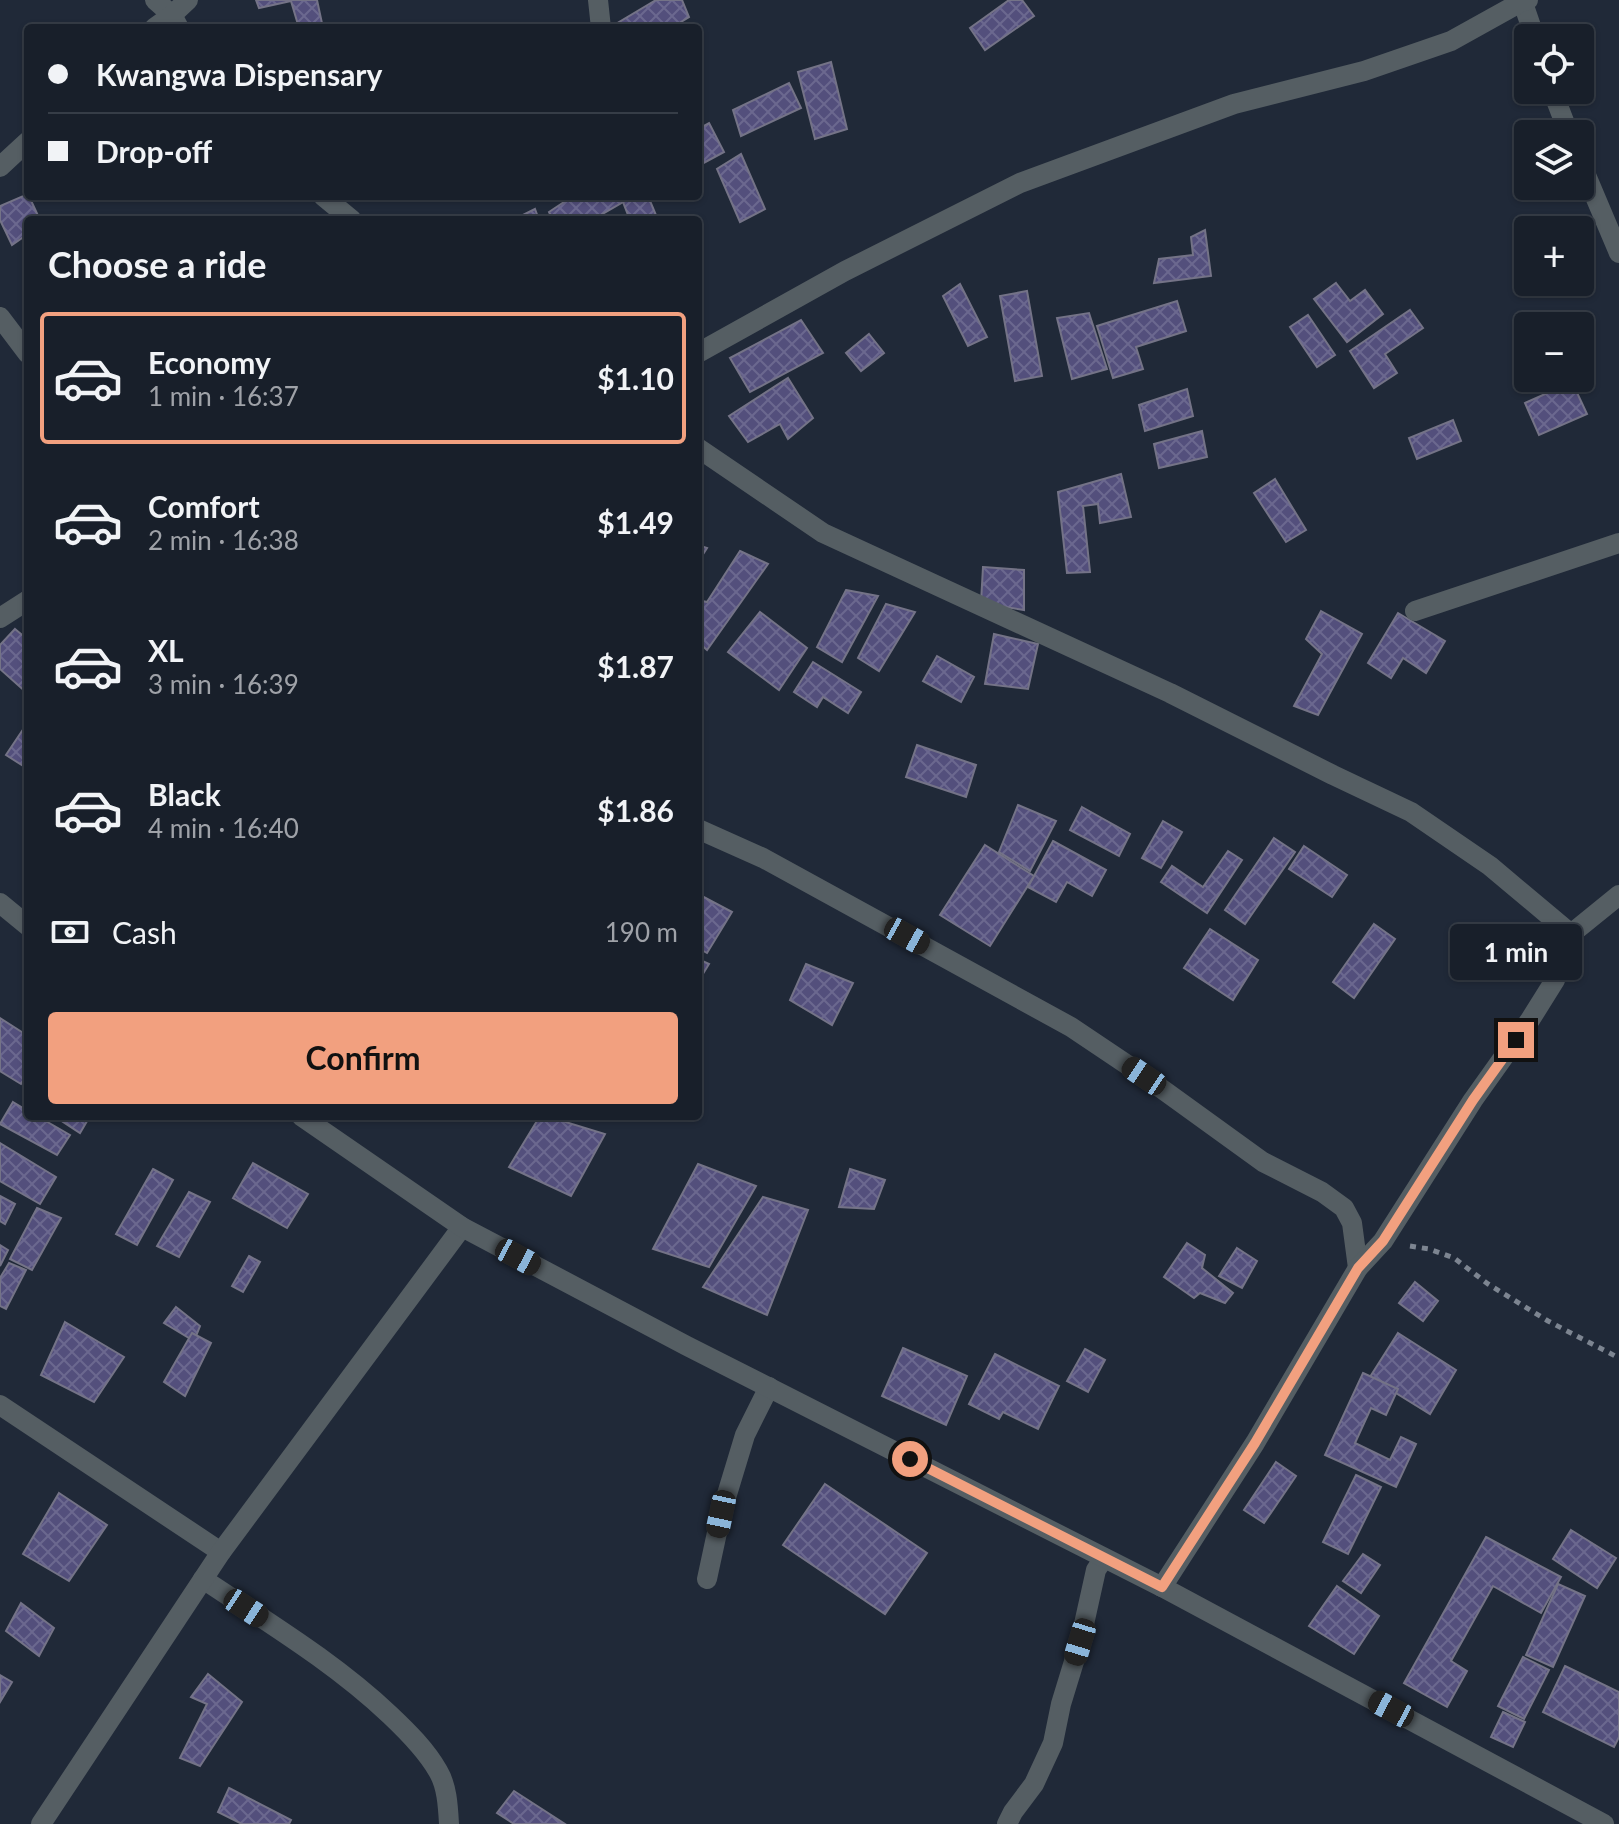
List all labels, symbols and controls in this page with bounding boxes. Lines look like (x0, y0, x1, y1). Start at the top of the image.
map controls (1514, 24, 1594, 392)
button: locate (1514, 24, 1594, 104)
text: Kwangwa Dispensary (96, 56, 382, 92)
button: layers (1514, 120, 1594, 200)
text: Drop-off (96, 133, 212, 169)
button: + (1514, 216, 1594, 296)
text: Choose a ride (48, 242, 267, 286)
button: − (1514, 312, 1594, 392)
icon: car (52, 342, 124, 414)
text: Economy (148, 344, 271, 380)
text: $1.10 (597, 360, 674, 396)
text: 1 min · 16:37 (148, 380, 299, 412)
icon: car (52, 486, 124, 558)
text: Comfort (148, 488, 260, 524)
text: $1.49 (597, 504, 674, 540)
text: 2 min · 16:38 (148, 524, 299, 556)
icon: car (52, 630, 124, 702)
text: XL (148, 632, 184, 668)
text: $1.87 (597, 648, 674, 684)
text: 3 min · 16:39 (148, 668, 299, 700)
icon: car (52, 774, 124, 846)
text: Black (148, 776, 221, 812)
text: $1.86 (597, 792, 674, 828)
text: 4 min · 16:40 (148, 812, 299, 844)
icon: cash (48, 910, 92, 954)
text: Cash (112, 914, 177, 950)
car (880, 914, 934, 958)
text: 190 m (605, 916, 678, 948)
callout: 1 min (1450, 924, 1582, 980)
text: 1 min (1484, 936, 1548, 968)
button: Confirm (48, 1012, 678, 1104)
route end (1498, 1022, 1534, 1058)
car (1117, 1053, 1171, 1099)
car (491, 1235, 545, 1279)
route start (892, 1441, 928, 1477)
car (704, 1488, 738, 1540)
car (219, 1585, 273, 1631)
car (1062, 1616, 1098, 1668)
car (1364, 1687, 1418, 1731)

